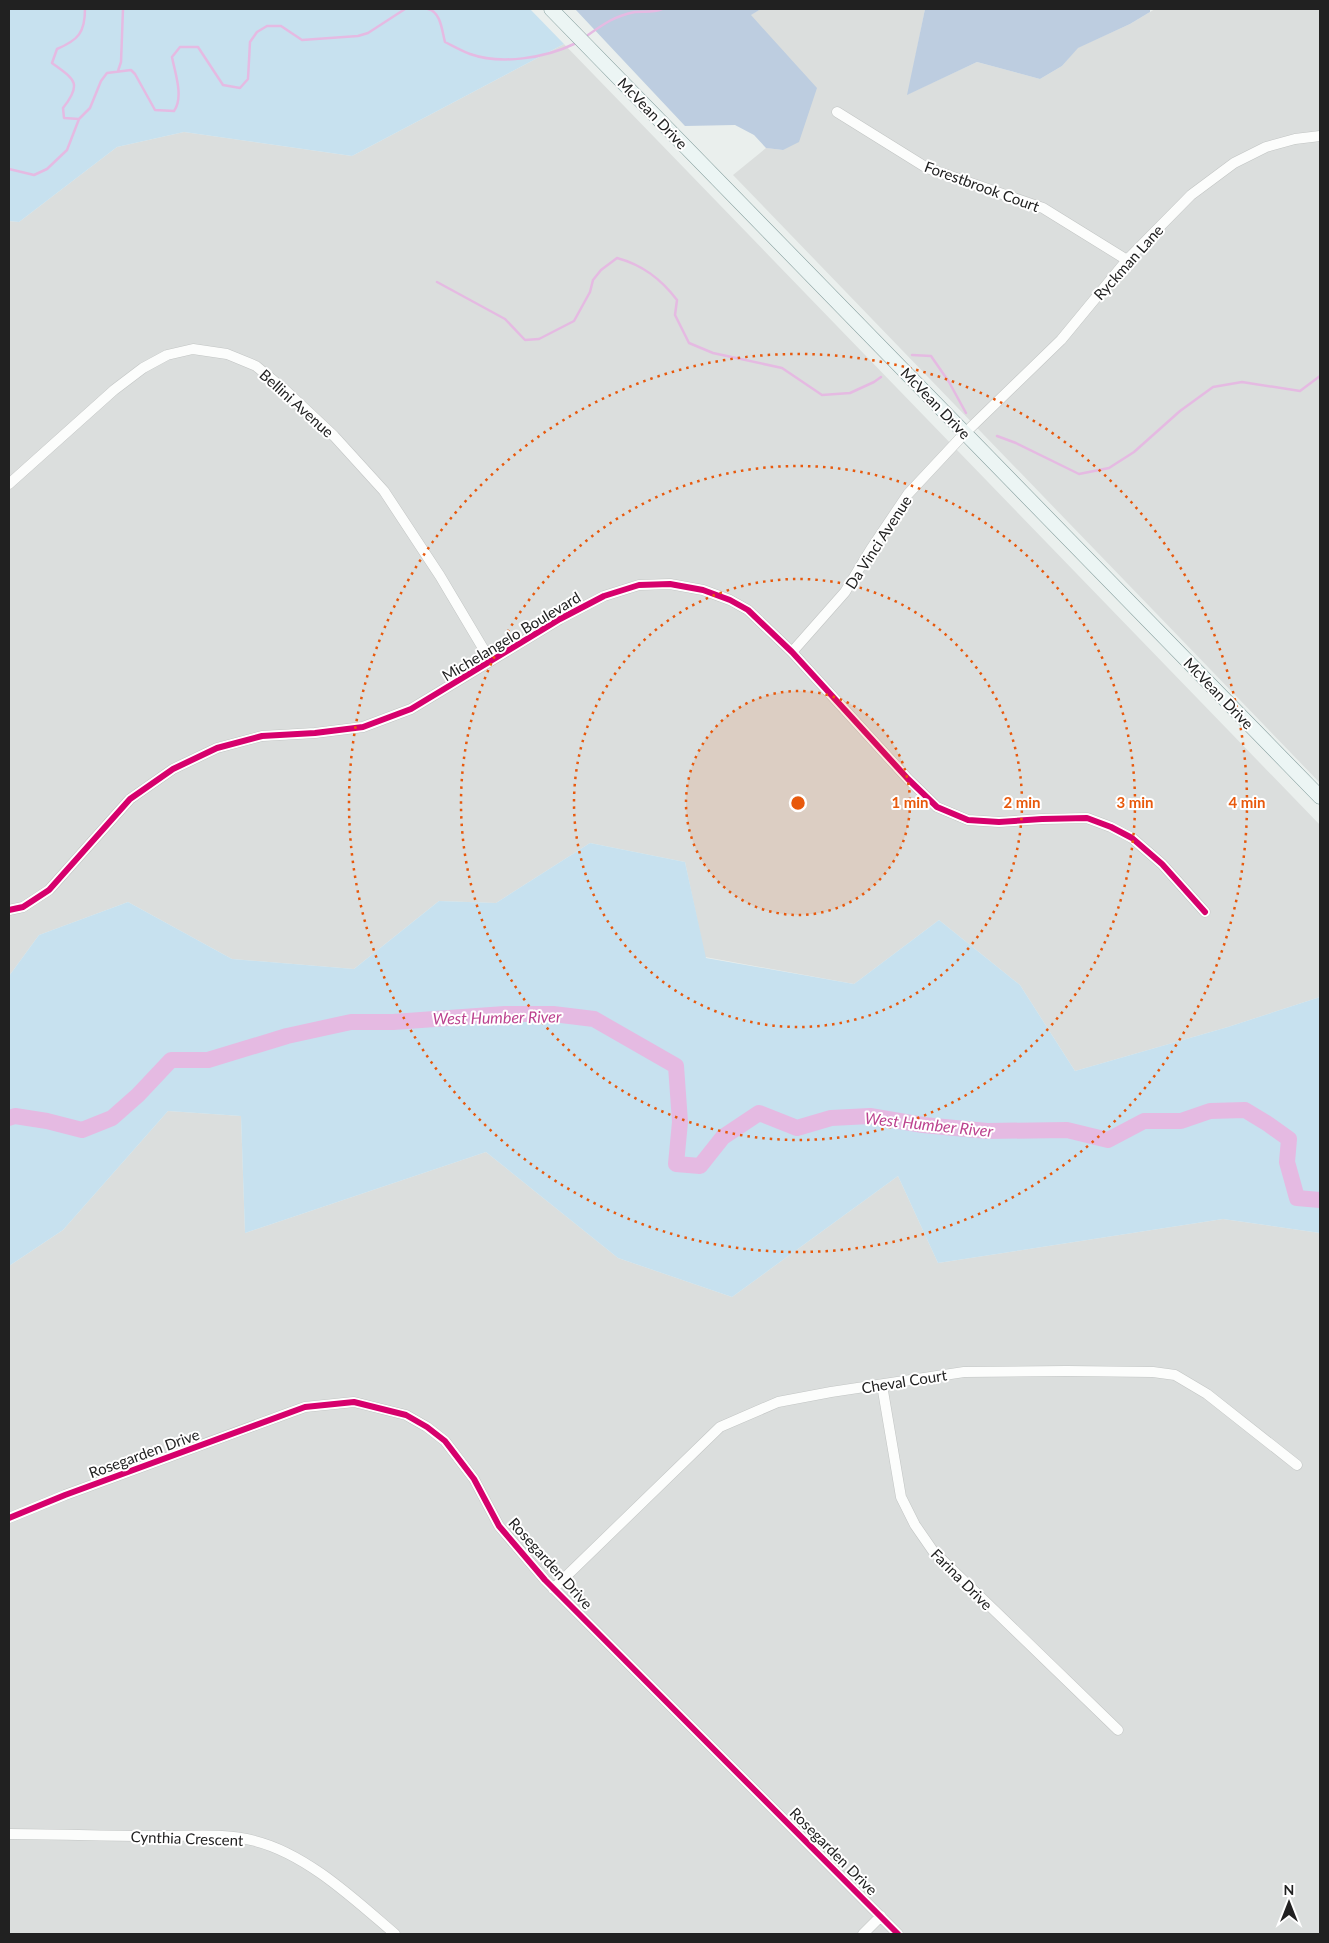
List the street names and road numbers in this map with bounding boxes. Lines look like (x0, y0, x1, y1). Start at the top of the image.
street label: McVean Drive (614, 74, 692, 153)
street label: Forestbrook Court (922, 157, 1042, 215)
street label: Ryckman Lane (1090, 221, 1166, 303)
street label: McVean Drive (897, 364, 975, 443)
street label: Bellini Avenue (256, 365, 338, 441)
street label: Da Vinci Avenue (841, 492, 915, 592)
street label: Michelangelo Boulevard (439, 588, 583, 684)
street label: McVean Drive (1180, 654, 1258, 733)
street label: Cheval Court (860, 1365, 949, 1397)
street label: Rosegarden Drive (86, 1425, 202, 1481)
street label: Rosegarden Drive (505, 1514, 597, 1612)
street label: Farina Drive (928, 1545, 996, 1613)
street label: Rosegarden Drive (786, 1803, 882, 1899)
street label: Cynthia Crescent (130, 1827, 244, 1849)

